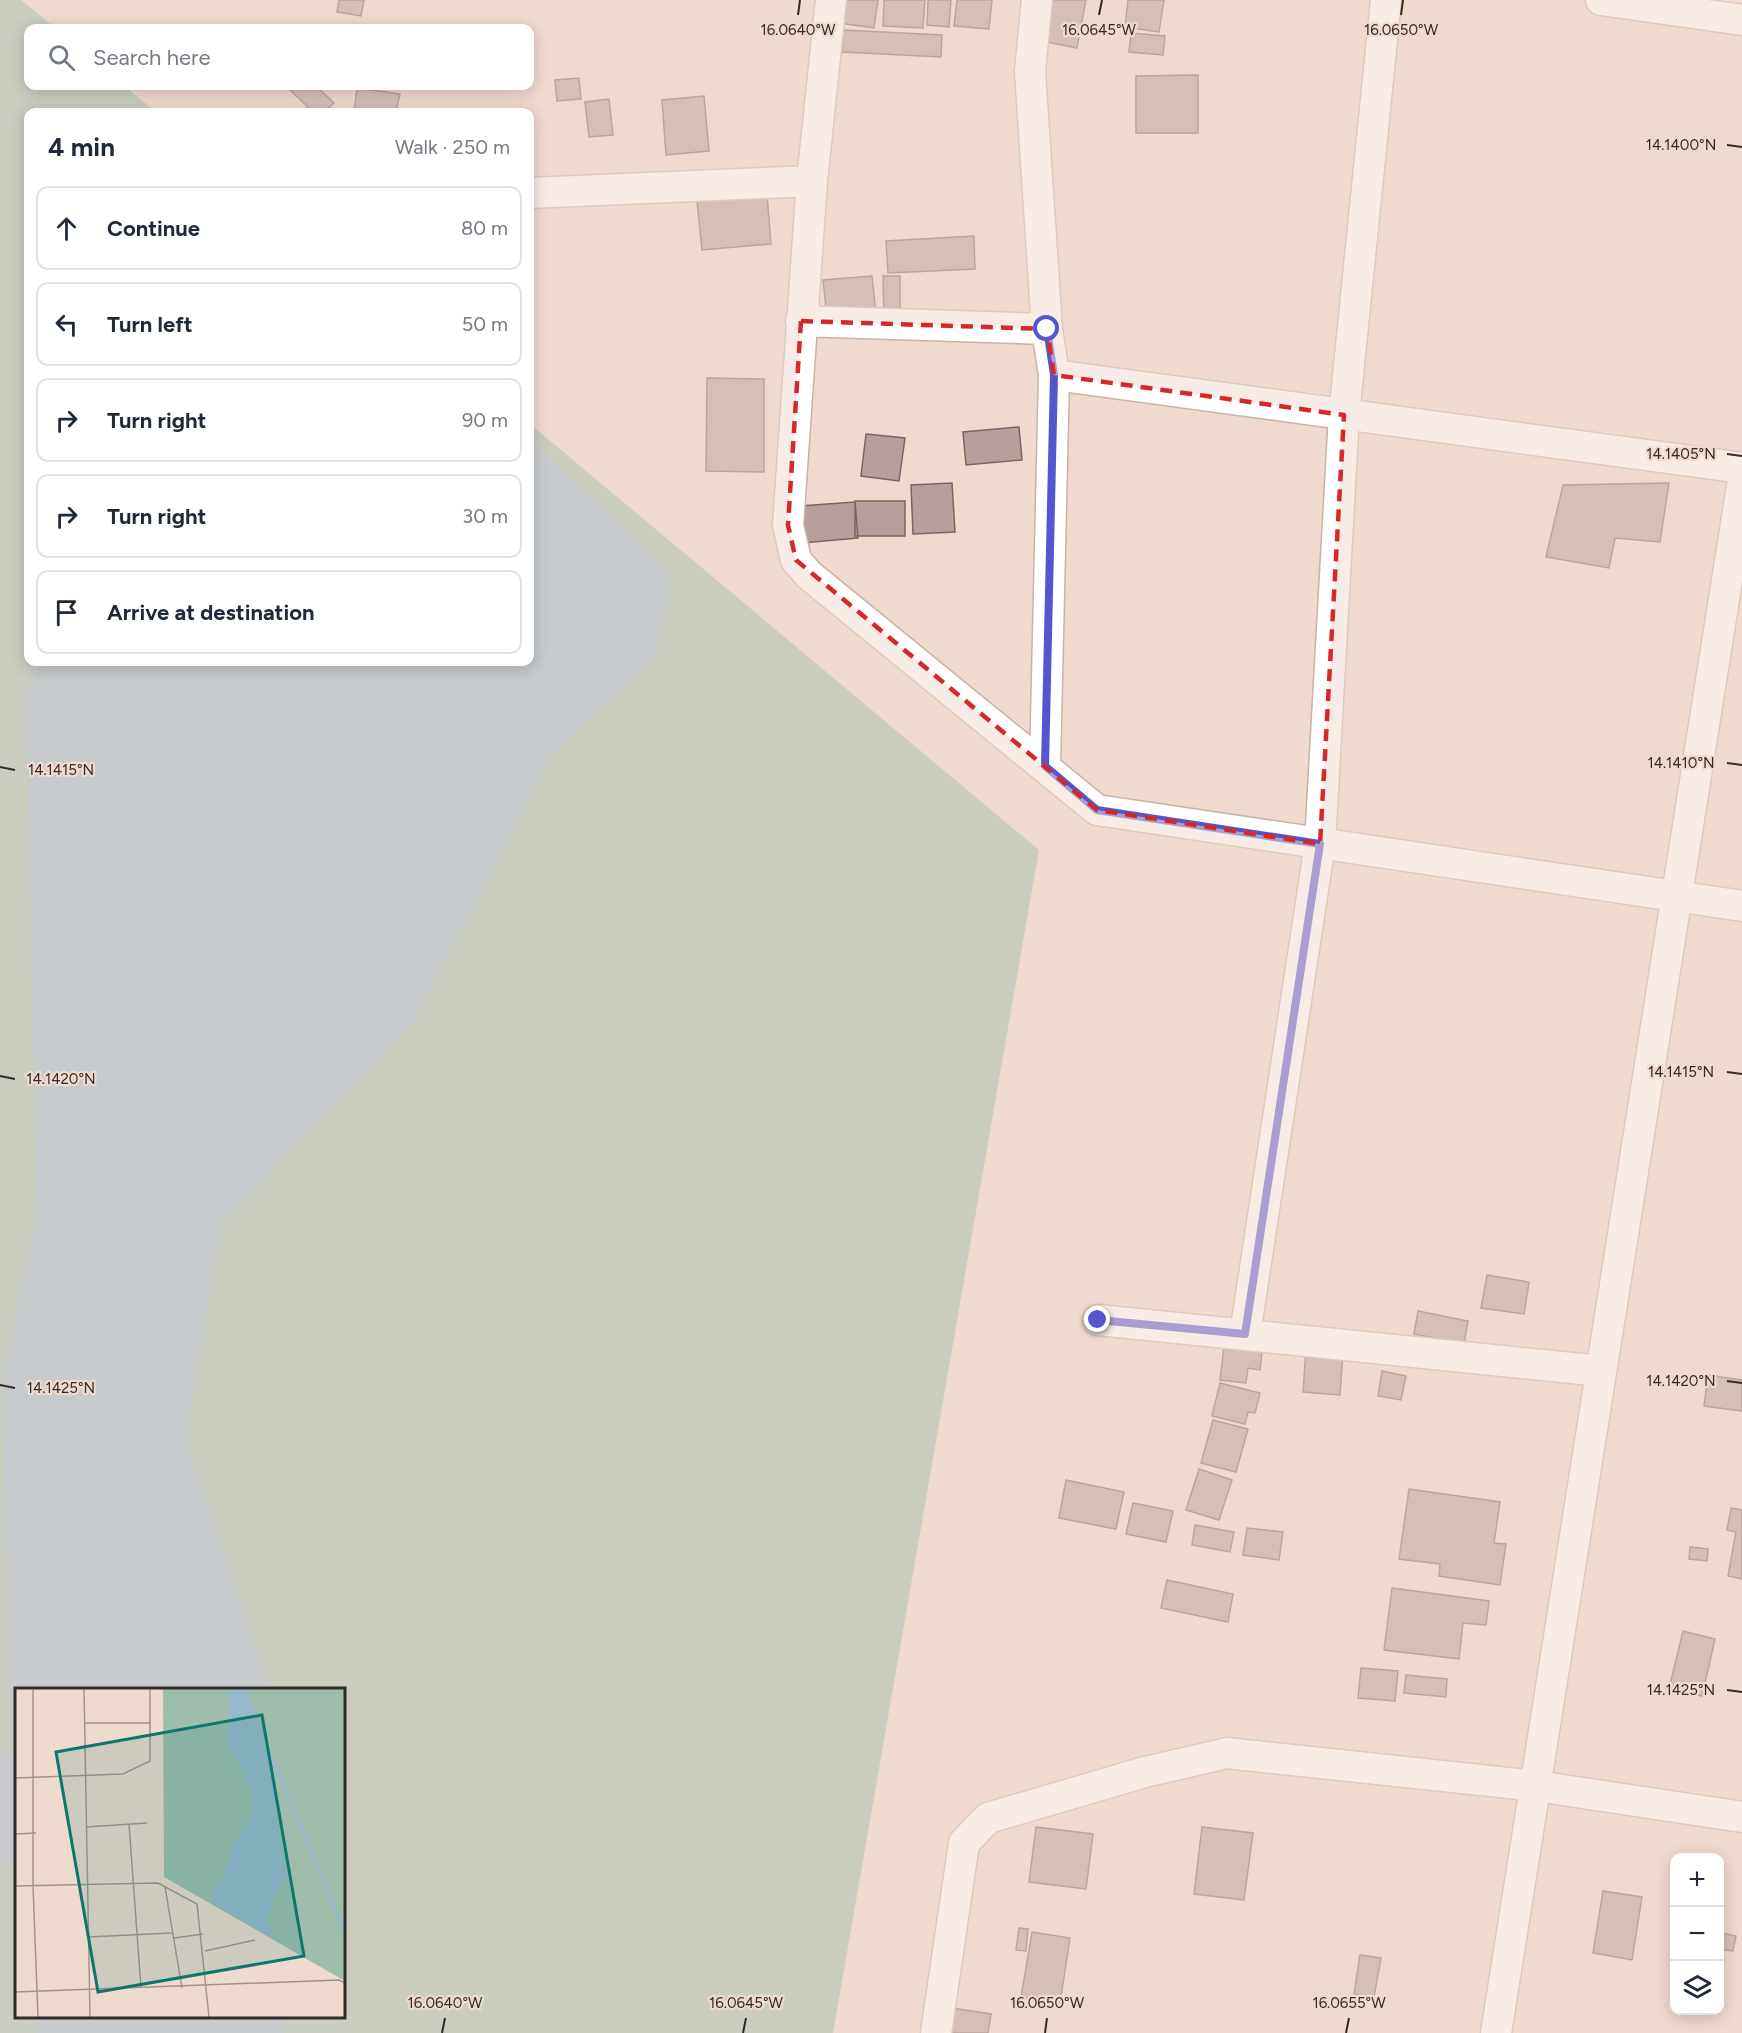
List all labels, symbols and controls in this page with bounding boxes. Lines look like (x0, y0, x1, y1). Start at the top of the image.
text: 16.0640°W (761, 21, 836, 39)
text: 16.0645°W (1062, 21, 1136, 39)
text: 16.0650°W (1364, 21, 1439, 39)
search box (24, 24, 534, 90)
icon: search (45, 41, 78, 74)
text: Search here (93, 44, 211, 71)
text: 4 min (48, 131, 115, 163)
text: Walk · 250 m (395, 135, 510, 159)
text: 14.1400°N (1646, 136, 1716, 154)
icon: ahead (50, 212, 83, 245)
text: Continue (107, 215, 200, 242)
text: 80 m (461, 216, 508, 240)
icon: left (50, 308, 83, 341)
text: Turn left (107, 311, 193, 338)
text: 50 m (462, 312, 508, 336)
route start (1033, 315, 1059, 341)
icon: right (50, 404, 83, 437)
text: Turn right (107, 407, 206, 434)
text: 90 m (462, 408, 508, 432)
text: 14.1405°N (1646, 445, 1716, 463)
icon: right (50, 500, 83, 533)
text: Turn right (107, 503, 206, 530)
text: 30 m (462, 504, 508, 528)
icon: arrive (50, 596, 83, 629)
text: Arrive at destination (107, 599, 315, 626)
text: 14.1410°N (1647, 754, 1715, 772)
text: 14.1415°N (28, 761, 94, 779)
text: 14.1415°N (1648, 1063, 1714, 1081)
text: 14.1420°N (26, 1070, 96, 1088)
route end (1084, 1306, 1110, 1332)
text: 14.1420°N (1646, 1372, 1716, 1390)
text: 14.1425°N (27, 1379, 95, 1397)
text: 14.1425°N (1647, 1681, 1715, 1699)
inset map (15, 1688, 345, 2018)
map controls (1670, 1853, 1724, 2015)
button: + (1670, 1853, 1724, 1907)
button: − (1670, 1907, 1724, 1961)
button: layers (1670, 1961, 1724, 2015)
text: 16.0640°W (408, 1994, 483, 2012)
text: 16.0645°W (709, 1994, 783, 2012)
text: 16.0650°W (1010, 1994, 1085, 2012)
text: 16.0655°W (1312, 1994, 1386, 2012)

